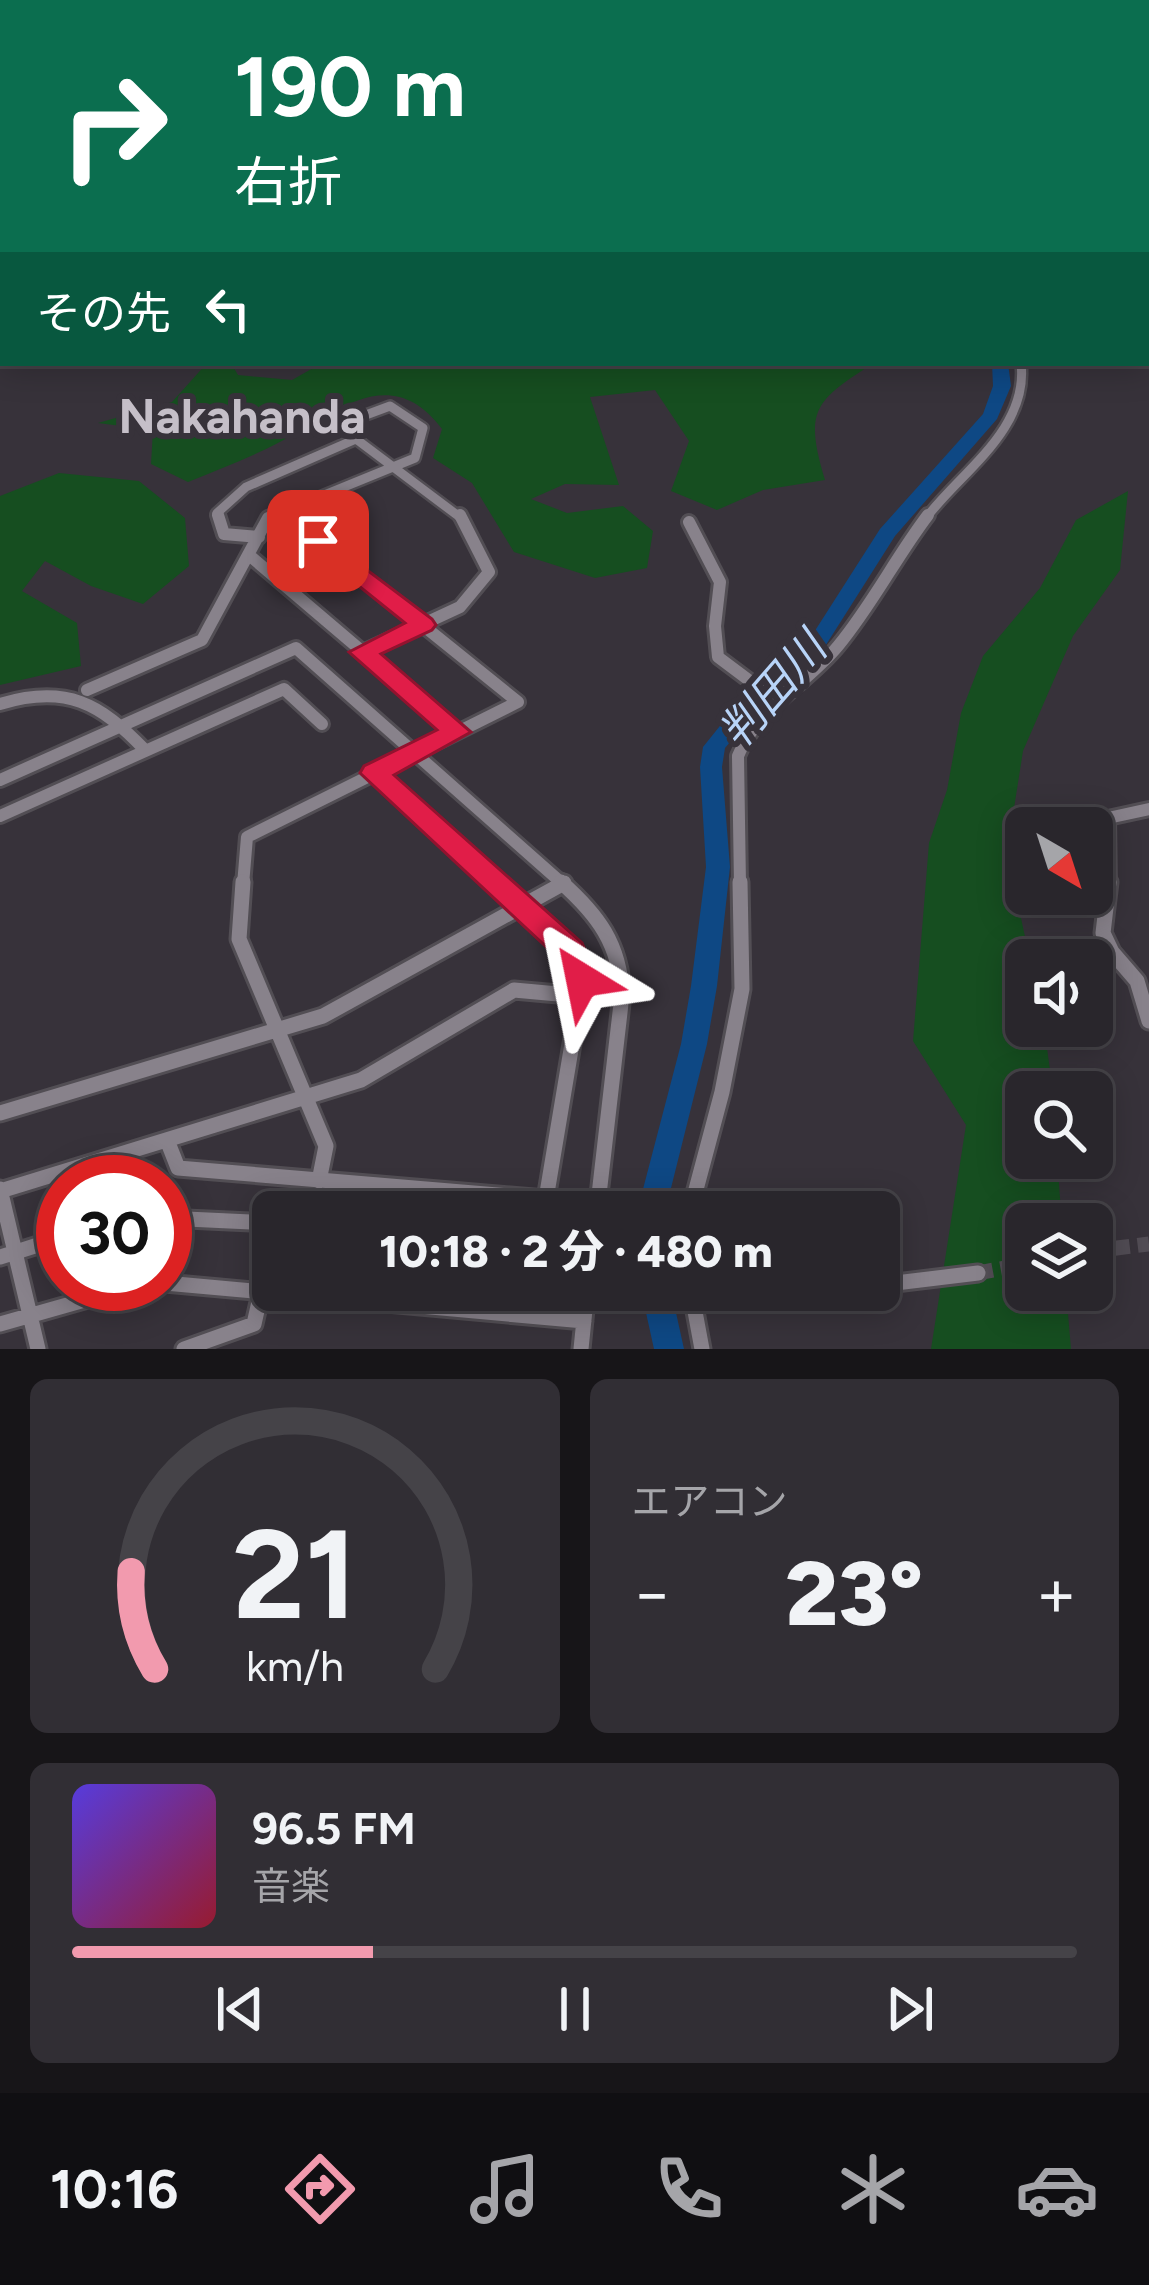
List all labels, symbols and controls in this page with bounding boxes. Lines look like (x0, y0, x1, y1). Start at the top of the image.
text: 190 m (234, 36, 466, 137)
icon: right (36, 48, 192, 204)
text: 右折 (234, 150, 342, 215)
icon: left (195, 276, 261, 342)
text: その先 (36, 286, 171, 340)
district label: Nakahanda (118, 387, 366, 445)
pin (267, 490, 369, 592)
icon: arrive (285, 508, 351, 574)
water label: 判田川 (707, 618, 839, 759)
north arrow (1005, 807, 1113, 915)
map controls (1005, 807, 1113, 1311)
position arrow (519, 917, 645, 1043)
button: sound (1005, 939, 1113, 1047)
button: search (1005, 1071, 1113, 1179)
speed limit sign: 30 (36, 1155, 192, 1311)
button: layers (1005, 1203, 1113, 1311)
text: 10:18 · 2 分 · 480 m (379, 1224, 773, 1278)
text: エアコン (632, 1478, 788, 1525)
text: 21 (232, 1499, 357, 1649)
text: 23° (785, 1539, 923, 1648)
text: − (632, 1553, 673, 1633)
text: + (1036, 1553, 1077, 1633)
text: km/h (246, 1640, 344, 1692)
text: 96.5 FM (252, 1801, 416, 1855)
text: 音楽 (252, 1863, 330, 1910)
icon: previous (207, 1976, 273, 2042)
icon: pause (542, 1976, 608, 2042)
icon: next (877, 1976, 943, 2042)
icon: directions (278, 2147, 362, 2231)
icon: music (463, 2147, 547, 2231)
icon: phone (647, 2147, 731, 2231)
icon: climate (831, 2147, 915, 2231)
icon: car (1015, 2147, 1099, 2231)
text: 10:16 (50, 2157, 178, 2222)

